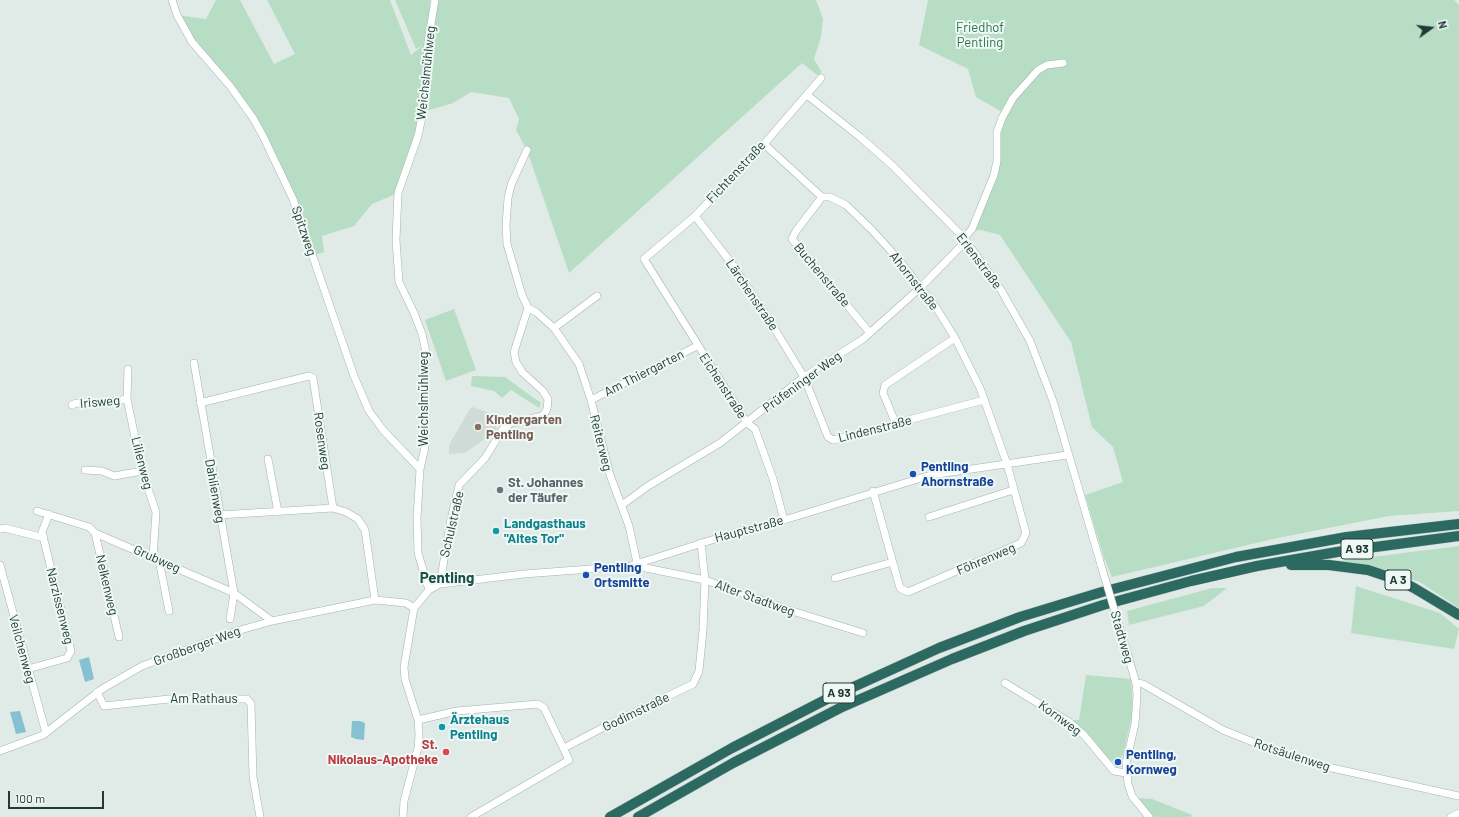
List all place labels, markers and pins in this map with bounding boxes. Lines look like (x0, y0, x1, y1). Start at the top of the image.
place label: Kindergarten Pentling (486, 412, 562, 443)
marker: Kindergarten Pentling (473, 422, 483, 432)
place label: Pentling Ahornstraße (921, 459, 994, 490)
marker: Pentling Ahornstraße (908, 469, 918, 479)
place label: St. Johannes der Täufer (508, 475, 583, 506)
marker: St. Johannes der Täufer (495, 485, 505, 495)
place label: Landgasthaus "Altes Tor" (504, 516, 586, 547)
marker: Landgasthaus "Altes Tor" (491, 526, 501, 536)
place label: Pentling Ortsmitte (594, 560, 650, 591)
marker: Pentling Ortsmitte (581, 570, 591, 580)
place label: Ärztehaus Pentling (450, 712, 509, 743)
marker: Ärztehaus Pentling (437, 722, 447, 732)
place label: St. Nikolaus-Apotheke (328, 737, 438, 768)
marker: St. Nikolaus-Apotheke (441, 747, 451, 757)
place label: Pentling, Kornweg (1126, 747, 1177, 778)
marker: Pentling, Kornweg (1113, 757, 1123, 767)

